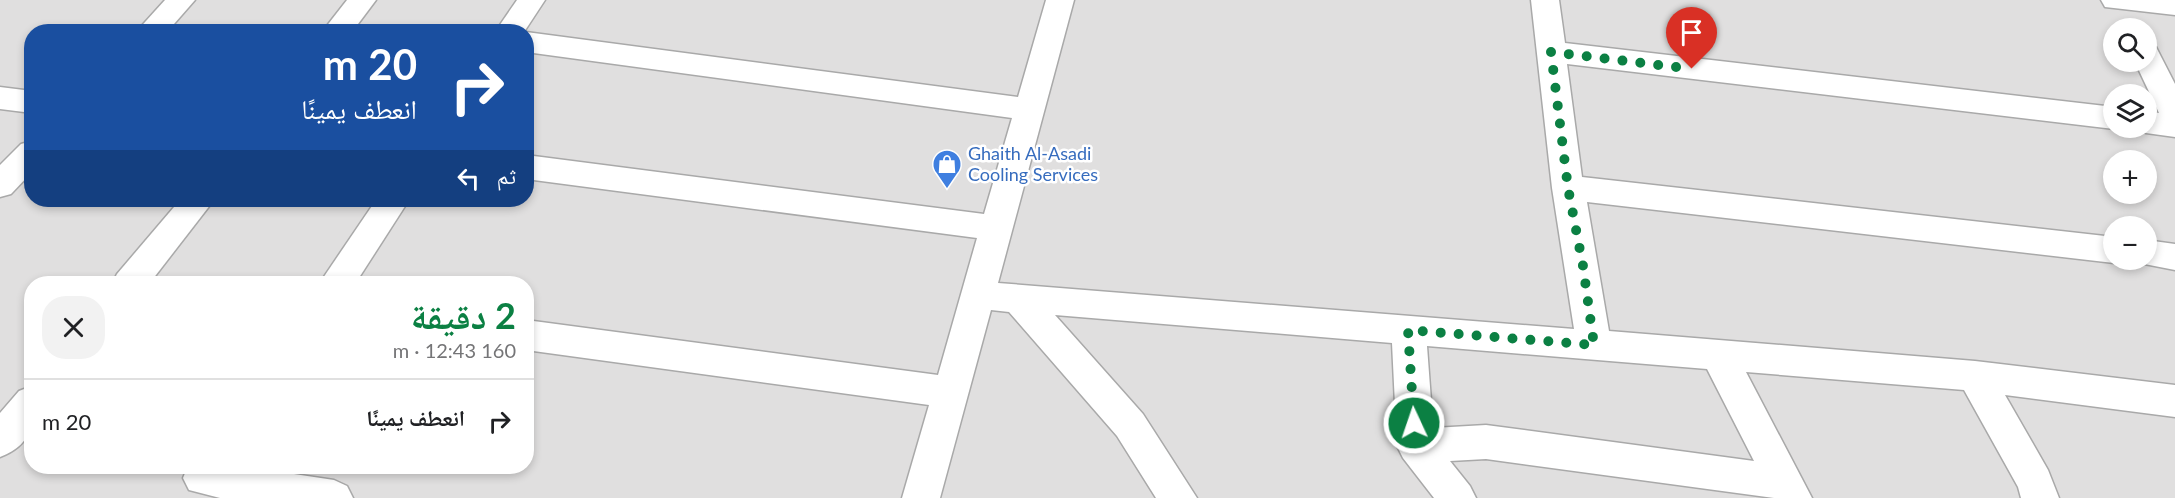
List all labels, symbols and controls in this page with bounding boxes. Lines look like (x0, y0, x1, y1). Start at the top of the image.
pin (1666, 7, 1717, 69)
icon: arrive (1675, 16, 1708, 49)
map controls (2103, 18, 2157, 270)
button: search (2103, 18, 2157, 72)
text: 20 m (323, 39, 417, 89)
icon: right (438, 48, 516, 126)
button: layers (2103, 84, 2157, 138)
text: انعطف يمينًا (301, 92, 417, 125)
place label: Ghaith Al-Asadi Cooling Services (968, 142, 1098, 185)
shop icon: Ghaith Al-Asadi Cooling Services (931, 148, 963, 190)
button: + (2103, 150, 2157, 204)
icon: left (452, 162, 485, 195)
text: ثم (497, 162, 516, 189)
button: − (2103, 216, 2157, 270)
text: 2 دقيقة (411, 293, 516, 337)
button: close (42, 296, 105, 359)
text: 160 m · 12:43 (393, 338, 516, 362)
position arrow (1382, 391, 1446, 455)
text: انعطف يمينًا (366, 404, 465, 431)
icon: right (483, 405, 516, 438)
text: 20 m (42, 408, 91, 435)

